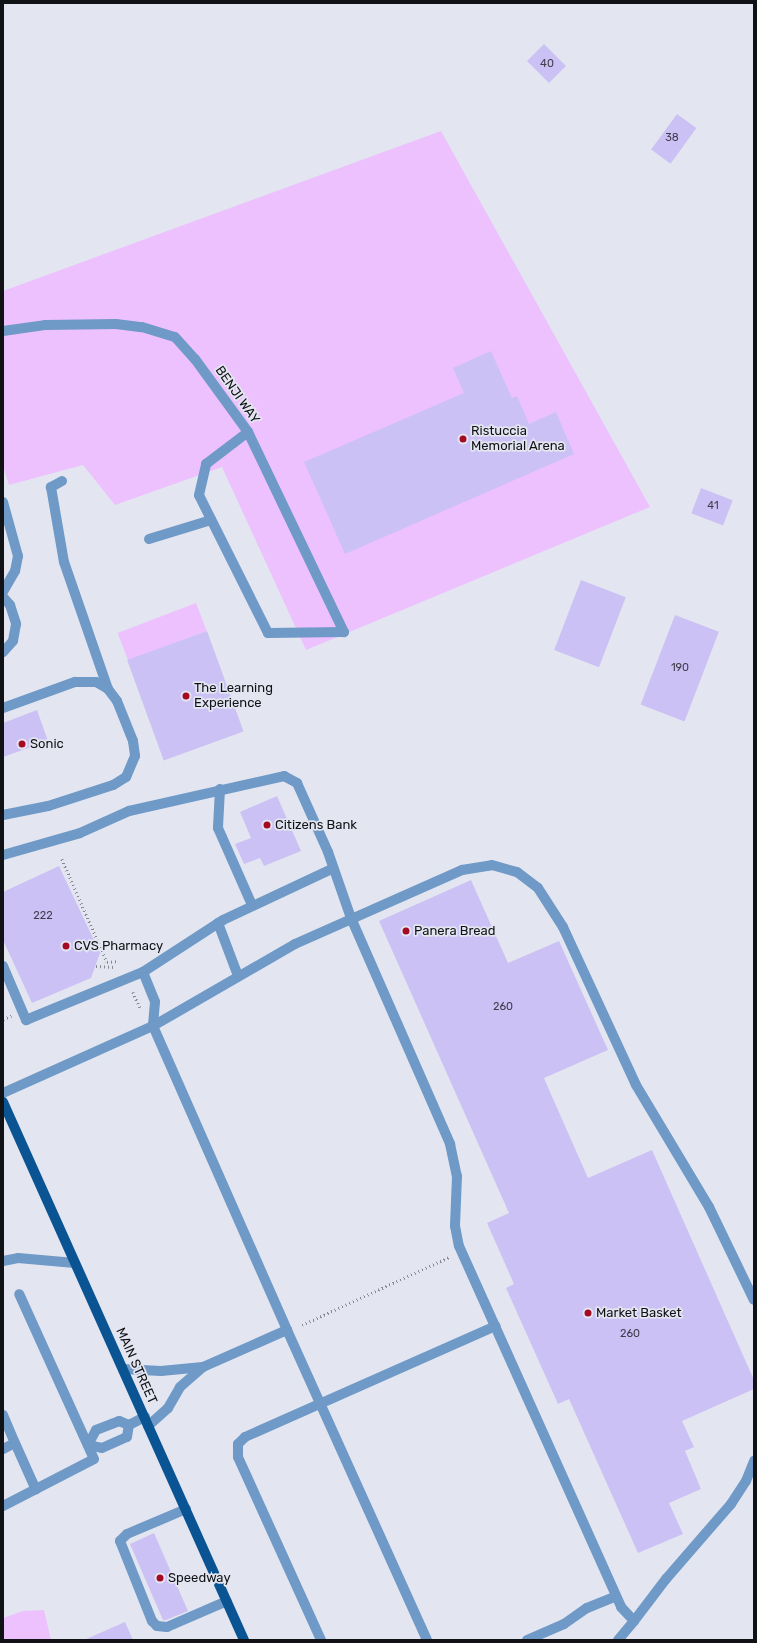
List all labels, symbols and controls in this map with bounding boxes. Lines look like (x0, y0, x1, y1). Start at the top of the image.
house number: 40 (540, 57, 554, 71)
house number: 38 (665, 131, 679, 145)
street label: BENJI WAY (211, 363, 263, 427)
place label: Ristuccia Memorial Arena (471, 424, 565, 455)
marker: Ristuccia Memorial Arena (458, 434, 468, 444)
house number: 41 (707, 499, 719, 513)
house number: 190 (671, 661, 689, 675)
place label: The Learning Experience (194, 681, 273, 712)
marker: The Learning Experience (181, 691, 191, 701)
place label: Sonic (30, 736, 64, 752)
marker: Sonic (17, 739, 27, 749)
place label: Citizens Bank (275, 817, 357, 833)
marker: Citizens Bank (262, 820, 272, 830)
house number: 222 (33, 909, 53, 923)
place label: Panera Bread (414, 923, 495, 939)
marker: Panera Bread (401, 926, 411, 936)
place label: CVS Pharmacy (74, 938, 163, 954)
marker: CVS Pharmacy (61, 941, 71, 951)
house number: 260 (493, 1000, 513, 1014)
place label: Market Basket (596, 1305, 682, 1321)
marker: Market Basket (583, 1308, 593, 1318)
street label: MAIN STREET (112, 1325, 160, 1407)
house number: 260 (620, 1327, 640, 1341)
place label: Speedway (168, 1570, 231, 1586)
marker: Speedway (155, 1573, 165, 1583)

